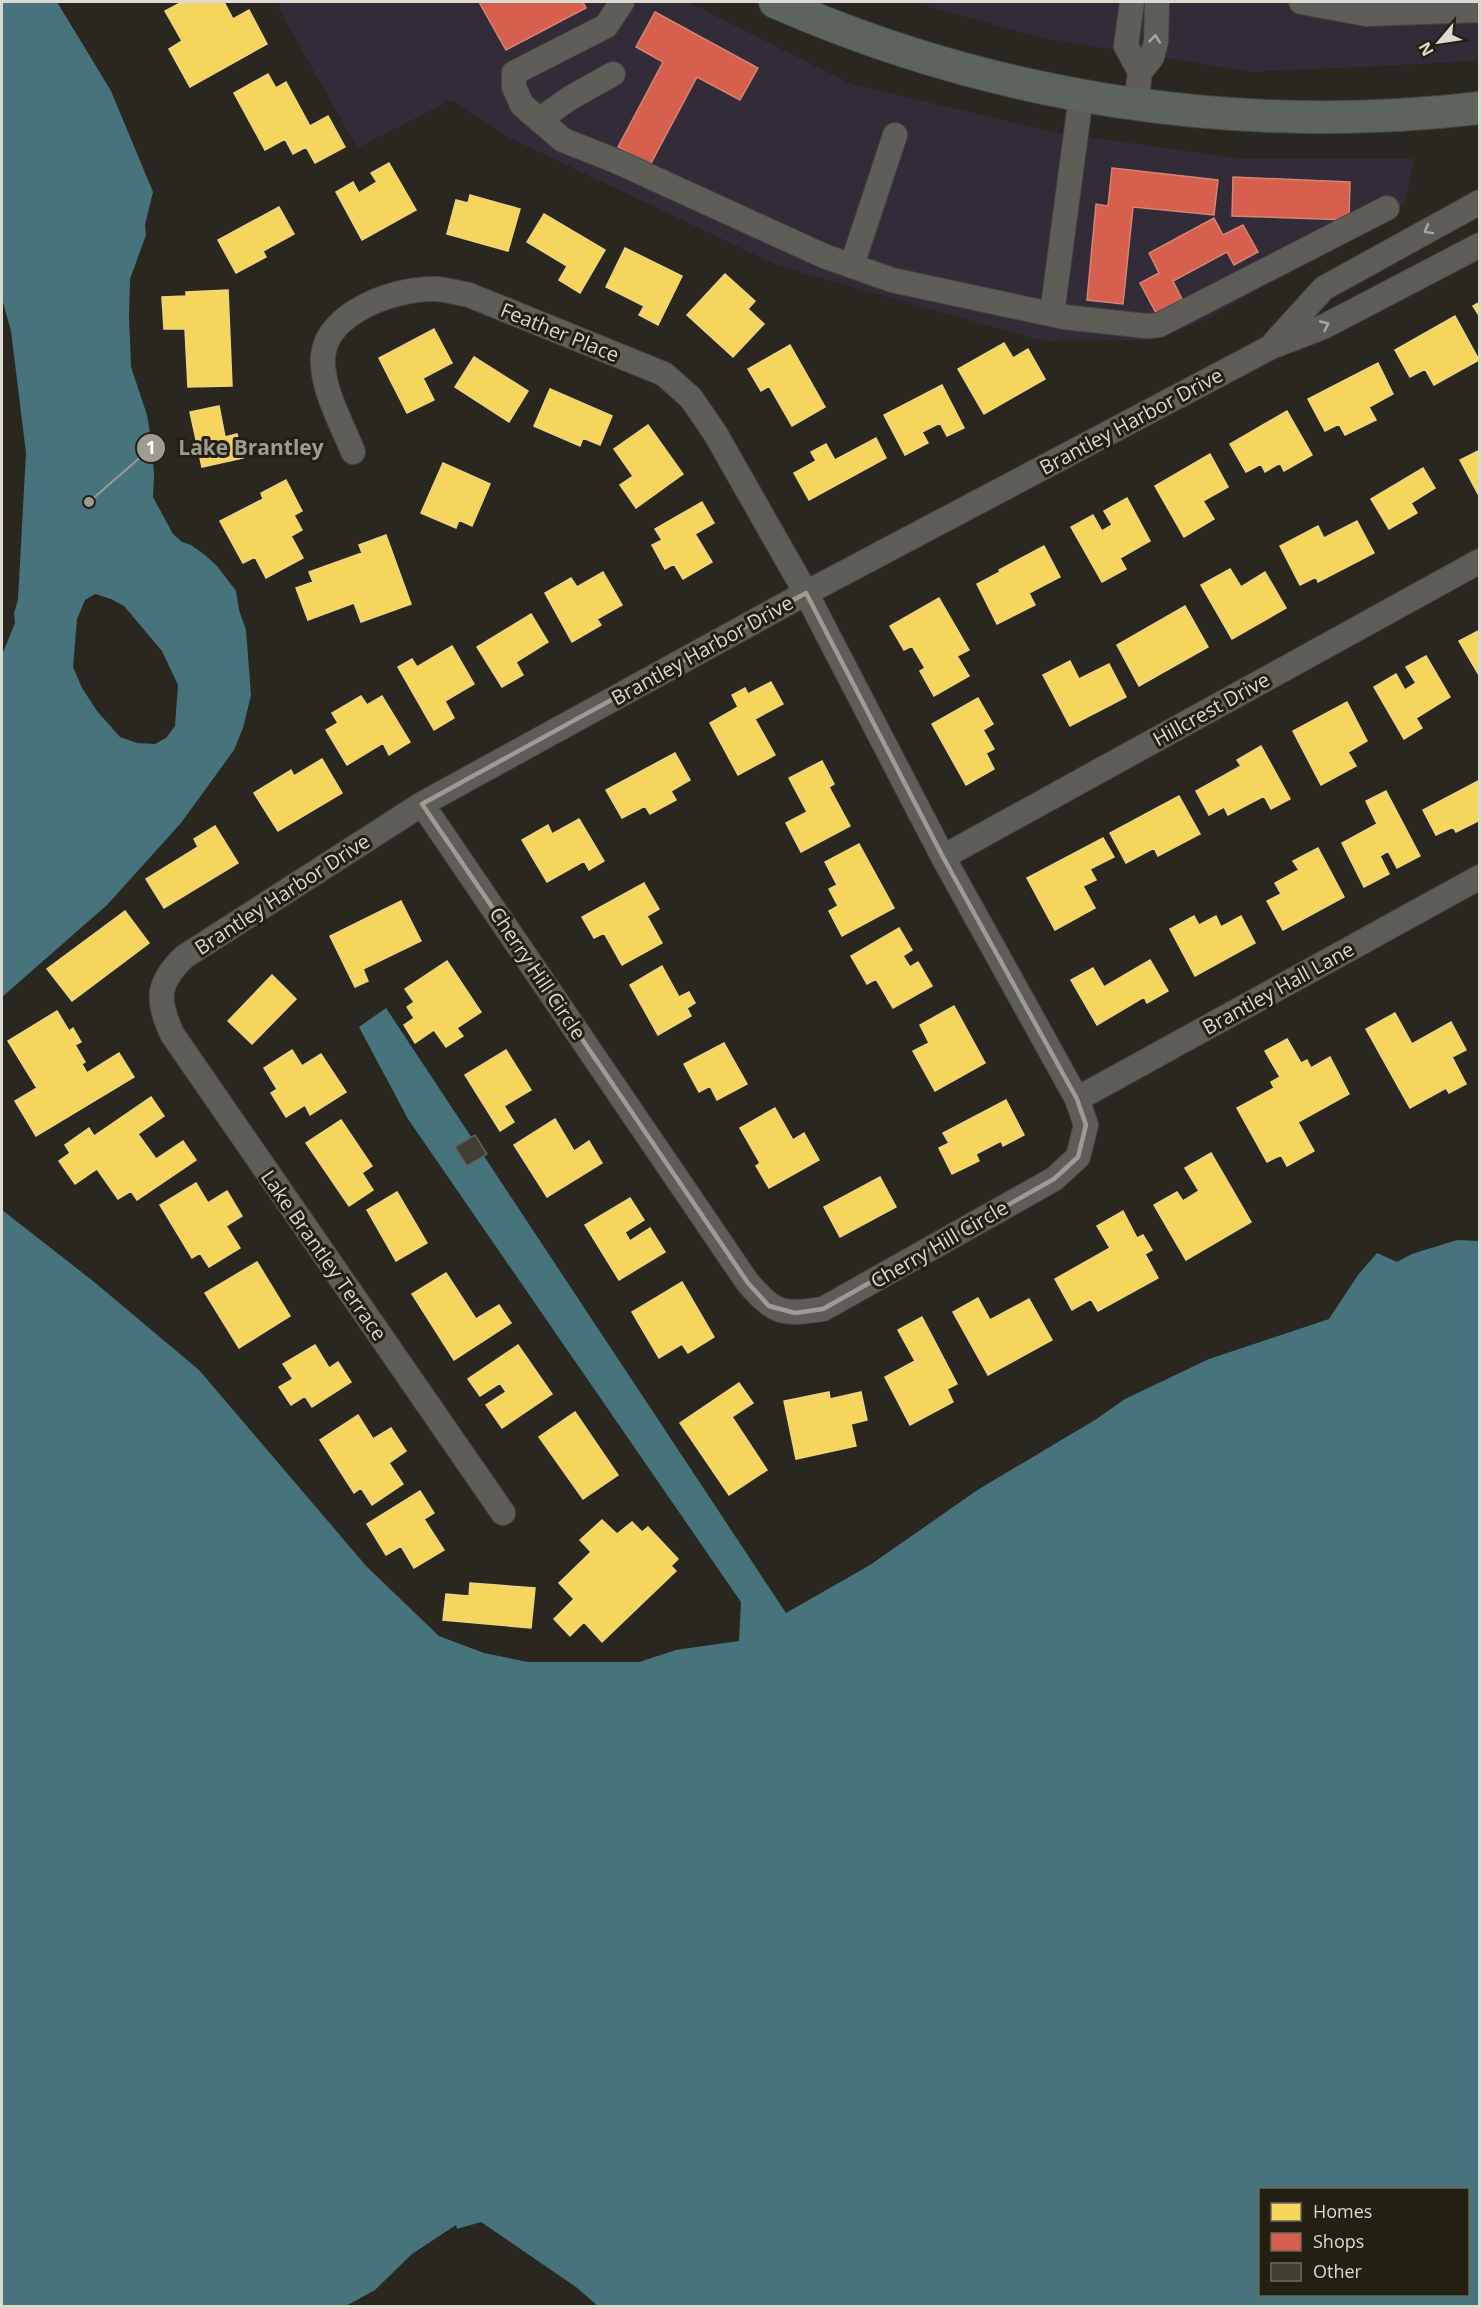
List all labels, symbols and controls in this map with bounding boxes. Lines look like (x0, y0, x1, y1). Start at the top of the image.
north arrow (1409, 12, 1469, 72)
one-way arrow (1148, 34, 1161, 43)
text: N (1413, 38, 1439, 60)
one-way arrow (1424, 223, 1434, 234)
street label: Feather Place (497, 296, 623, 368)
one-way arrow (1319, 320, 1330, 332)
street label: Brantley Harbor Drive (1035, 361, 1227, 481)
callout: Lake Brantley (136, 428, 336, 467)
text: Lake Brantley (178, 433, 324, 461)
text: 1 (146, 435, 156, 459)
street label: Brantley Harbor Drive (606, 589, 798, 711)
street label: Hillcrest Drive (1148, 666, 1274, 752)
street label: Brantley Harbor Drive (189, 827, 375, 961)
street label: Cherry Hill Circle (484, 901, 592, 1045)
street label: Brantley Hall Lane (1197, 935, 1359, 1041)
street label: Lake Brantley Terrace (255, 1164, 393, 1346)
street label: Cherry Hill Circle (865, 1194, 1013, 1294)
legend (1259, 2188, 1469, 2296)
text: Homes (1313, 2199, 1372, 2223)
text: Shops (1313, 2229, 1364, 2253)
text: Other (1313, 2259, 1363, 2283)

